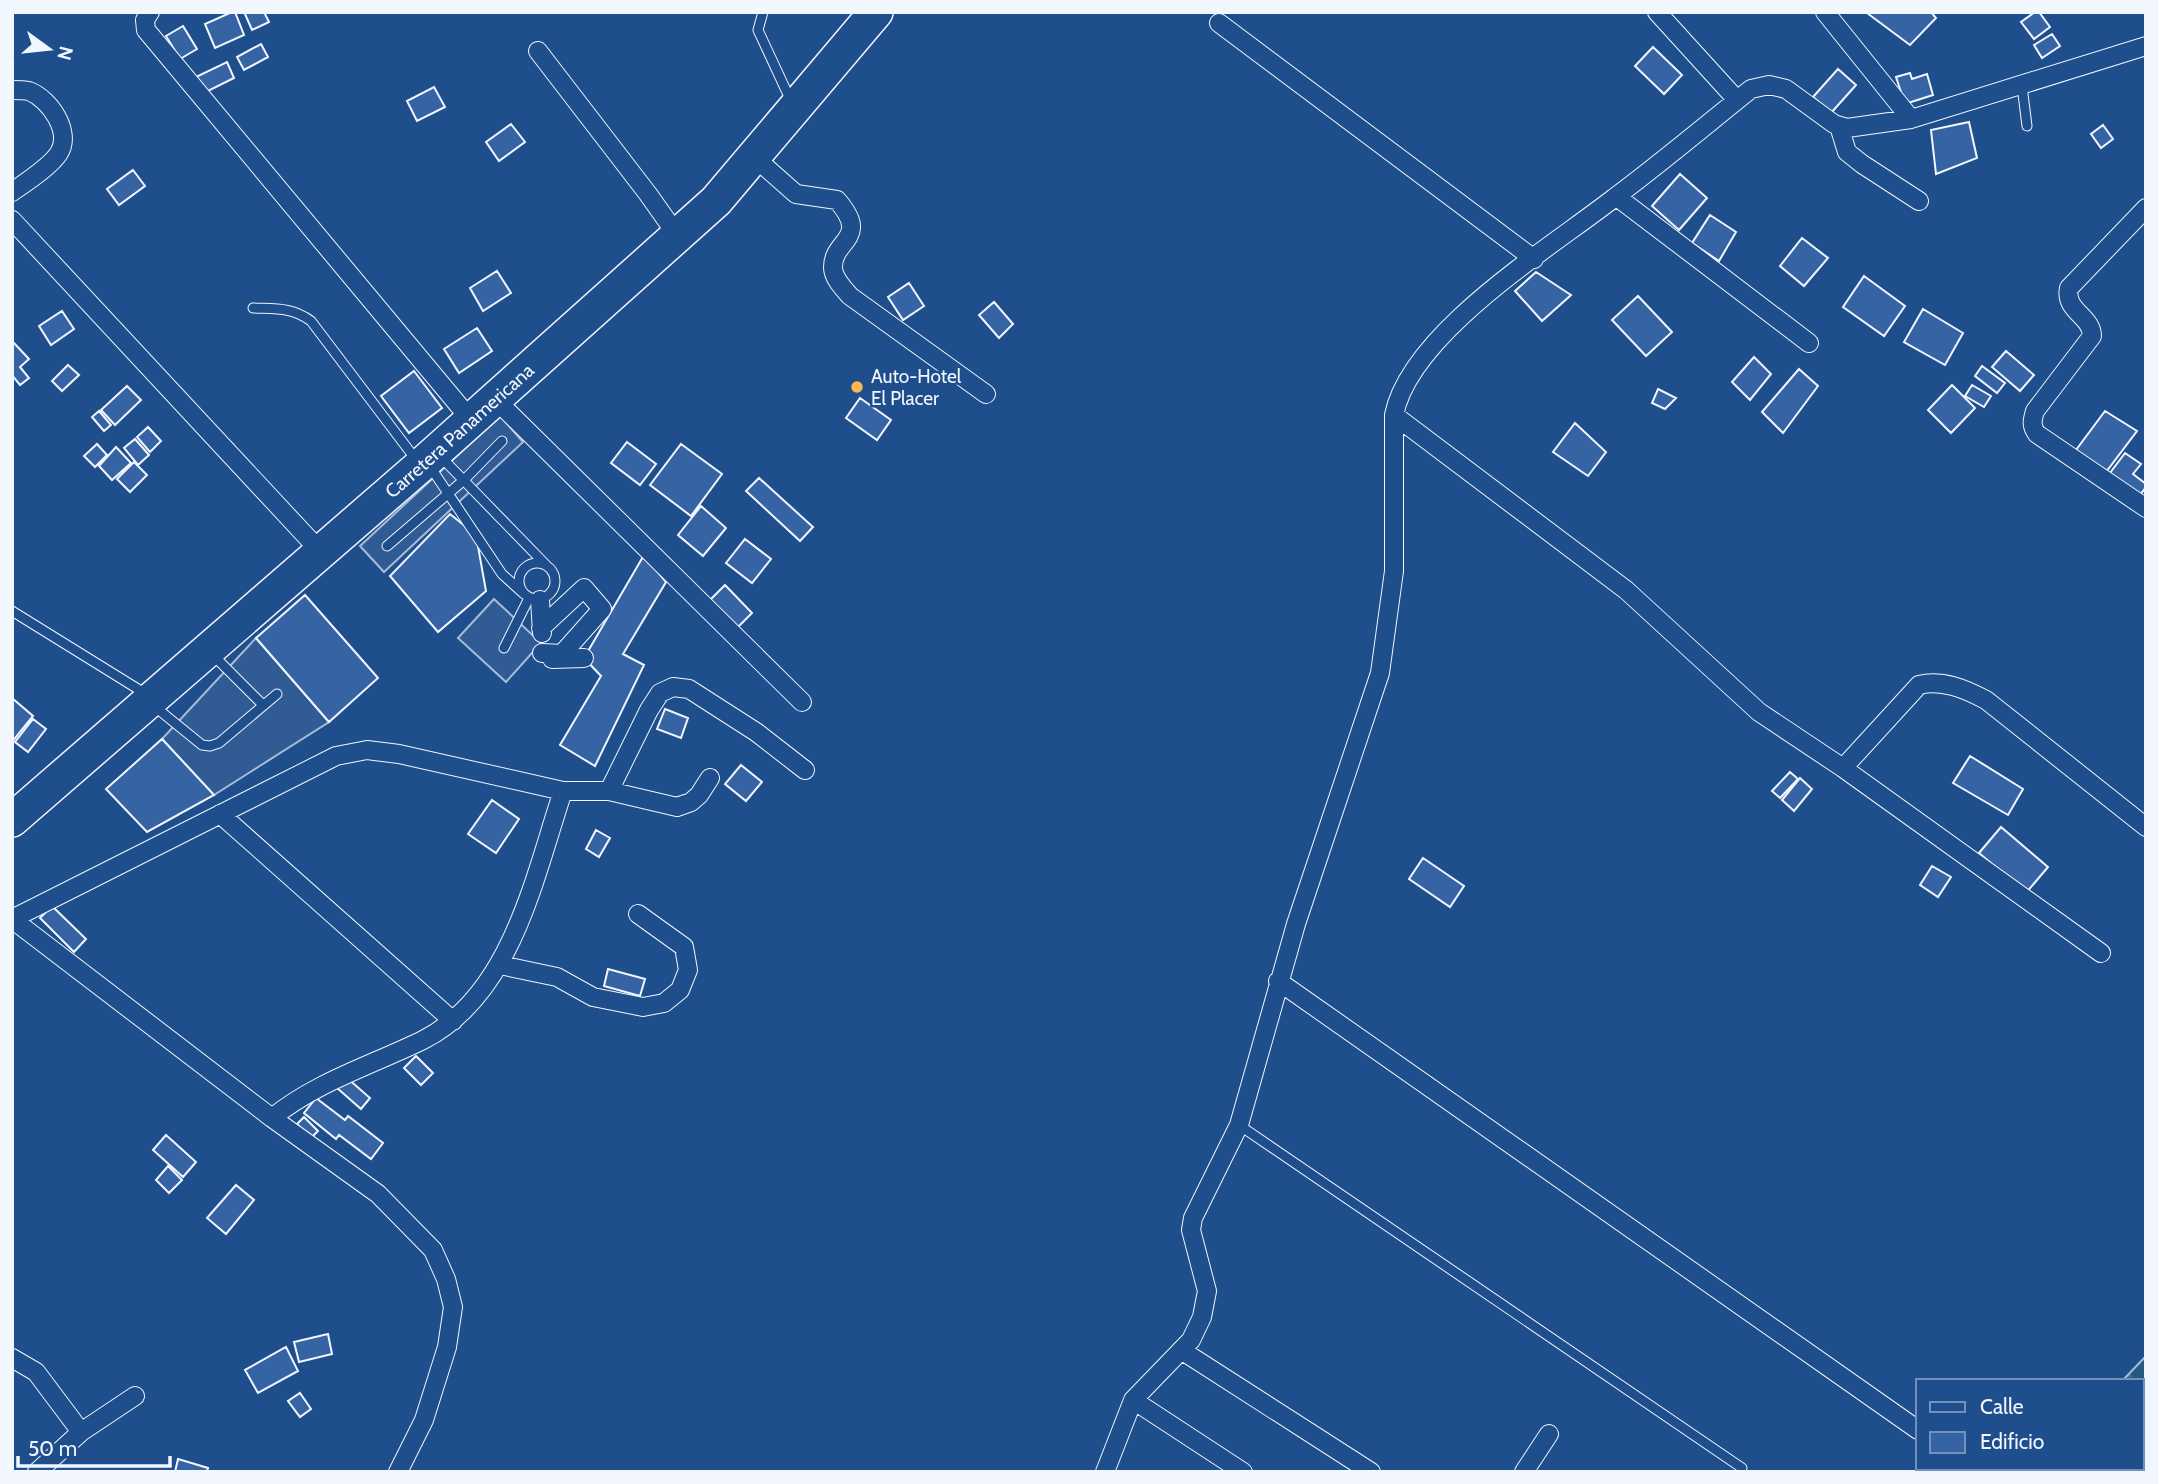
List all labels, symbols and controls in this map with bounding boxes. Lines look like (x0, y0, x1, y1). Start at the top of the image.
north arrow (14, 14, 84, 84)
text: N (52, 44, 78, 63)
street label: Carretera Panamericana (380, 358, 538, 503)
place label: Auto-Hotel El Placer (871, 365, 962, 410)
marker: Auto-Hotel El Placer (849, 379, 865, 395)
legend (1916, 1379, 2144, 1470)
text: Calle (1980, 1394, 2024, 1419)
scale bar (18, 1424, 170, 1468)
text: Edificio (1980, 1429, 2044, 1454)
text: 50 m (28, 1436, 77, 1461)

